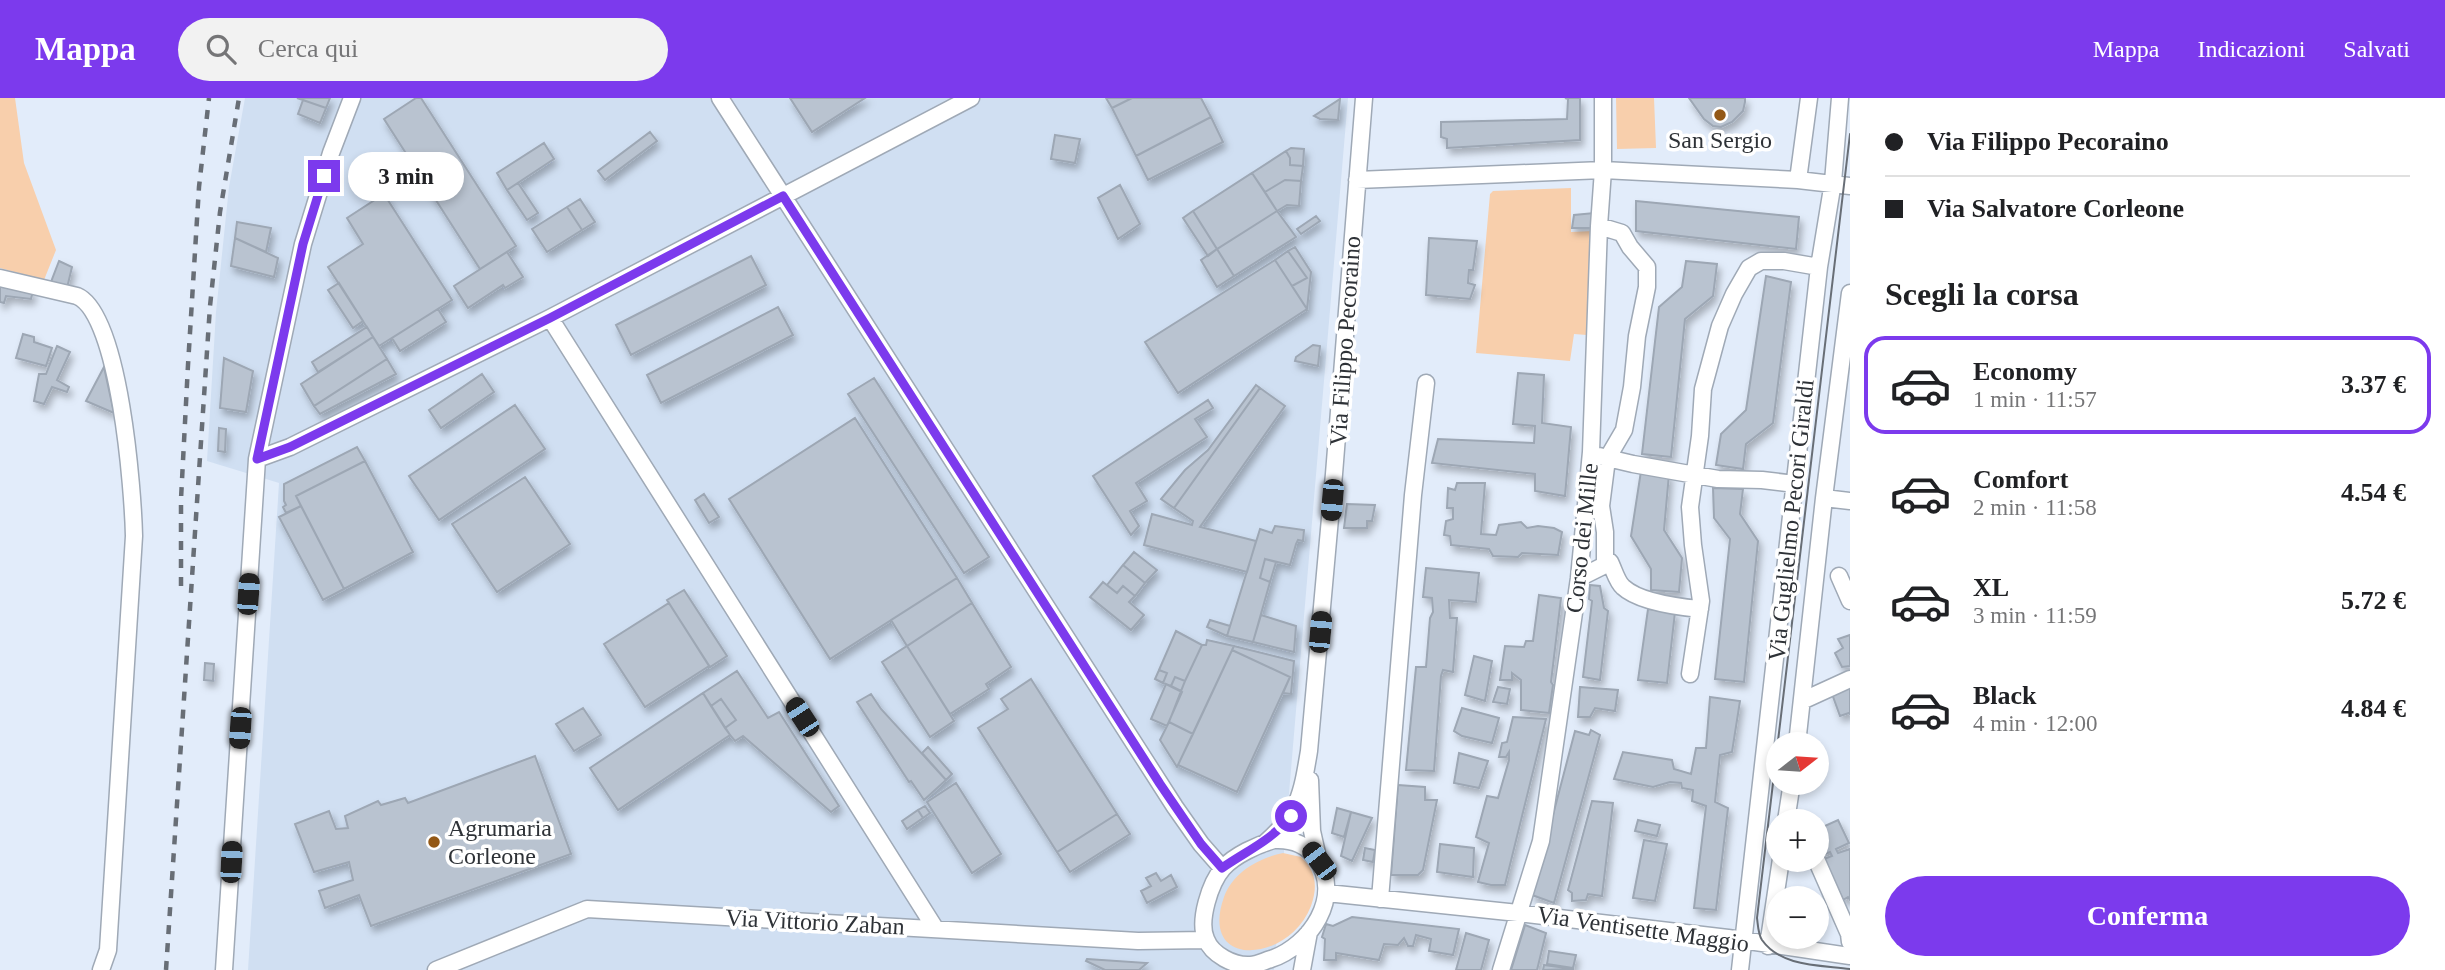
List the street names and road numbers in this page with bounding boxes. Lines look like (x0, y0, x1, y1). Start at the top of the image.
street label: Via Filippo Pecoraino (1325, 235, 1365, 447)
street label: Via Guglielmo Pecori Giraldi (1763, 378, 1819, 662)
street label: Corso dei Mille (1561, 462, 1603, 614)
street label: Via Ventisette Maggio (1535, 901, 1751, 957)
street label: Via Vittorio Zaban (725, 904, 905, 940)

